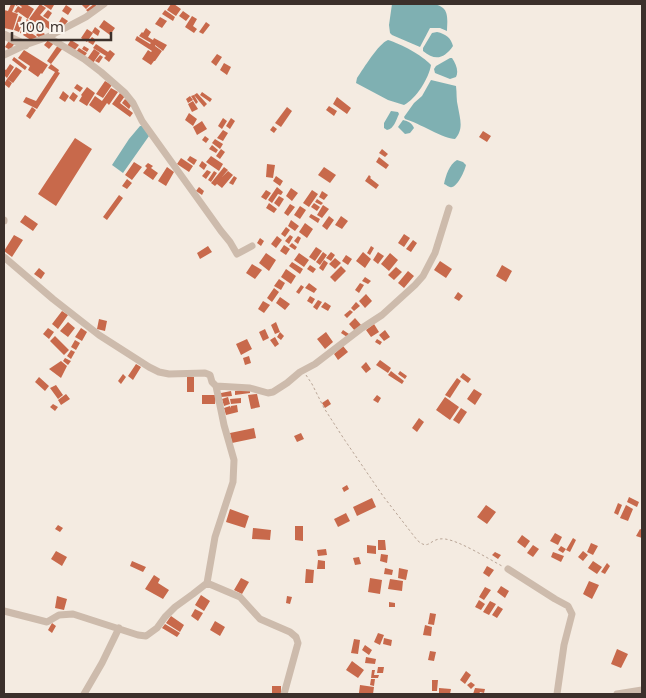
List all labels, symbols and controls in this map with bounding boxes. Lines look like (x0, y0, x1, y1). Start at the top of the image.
scale bar (12, 10, 111, 42)
text: 100 m (20, 18, 64, 36)

